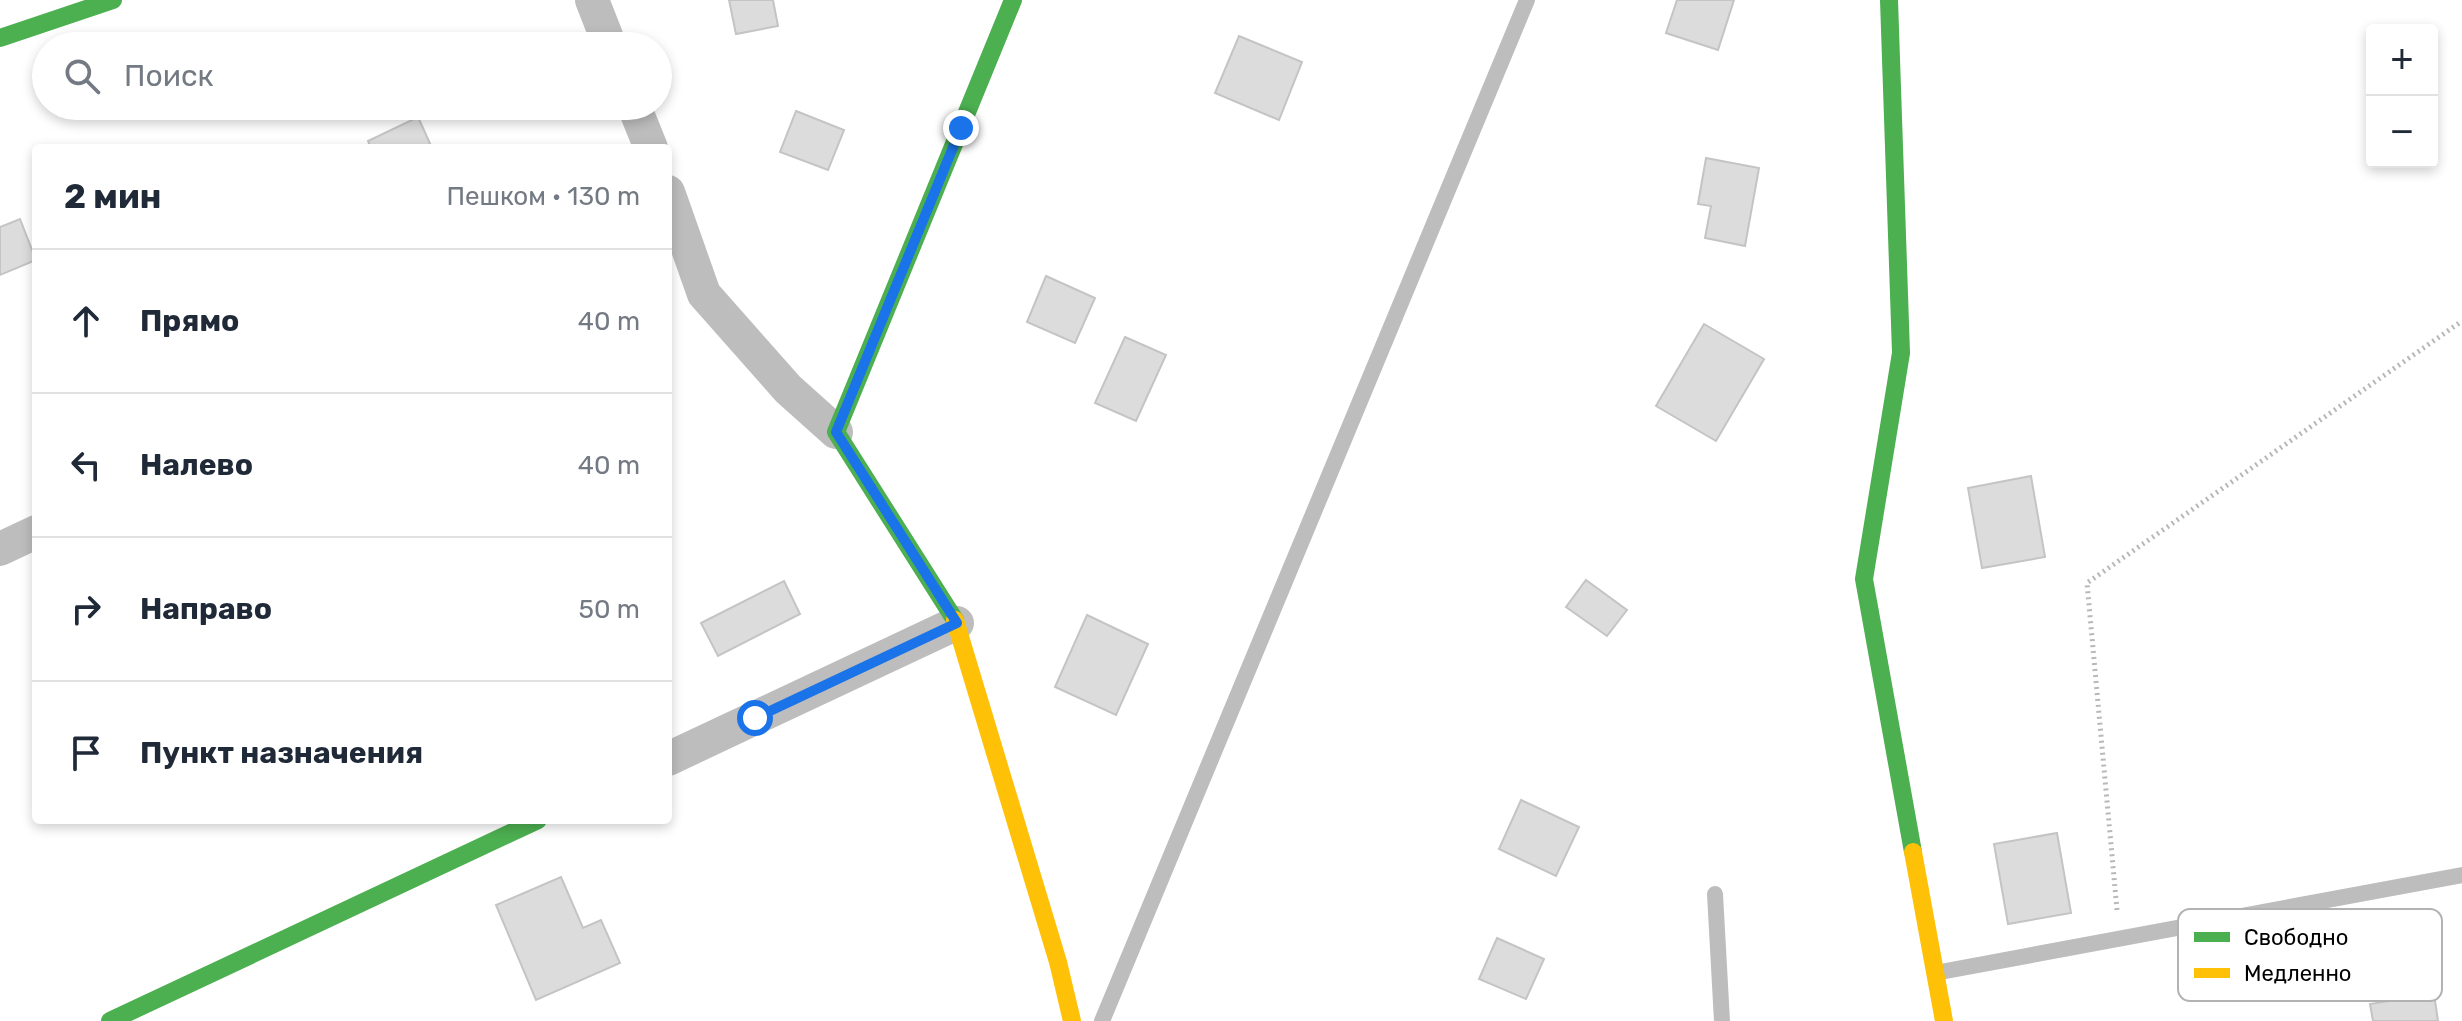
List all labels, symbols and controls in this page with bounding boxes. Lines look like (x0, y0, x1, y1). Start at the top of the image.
map controls (2366, 24, 2438, 168)
button: + (2366, 24, 2438, 96)
search box (32, 32, 672, 120)
icon: search (60, 54, 104, 98)
text: Поиск (124, 58, 214, 94)
button: − (2366, 96, 2438, 168)
route end (943, 110, 979, 146)
text: 2 мин (64, 176, 161, 217)
text: Пешком · 130 m (446, 181, 640, 212)
icon: ahead (64, 299, 108, 343)
text: Прямо (140, 303, 239, 339)
text: 40 m (578, 306, 640, 337)
icon: left (64, 443, 108, 487)
text: Налево (140, 447, 253, 483)
text: 40 m (578, 450, 640, 481)
icon: right (64, 587, 108, 631)
text: Направо (140, 591, 272, 627)
text: 50 m (579, 594, 640, 625)
route start (737, 700, 773, 736)
icon: arrive (64, 731, 108, 775)
text: Пункт назначения (140, 735, 423, 771)
legend (2178, 909, 2442, 1001)
text: Свободно (2244, 924, 2348, 951)
text: Медленно (2244, 960, 2352, 987)

